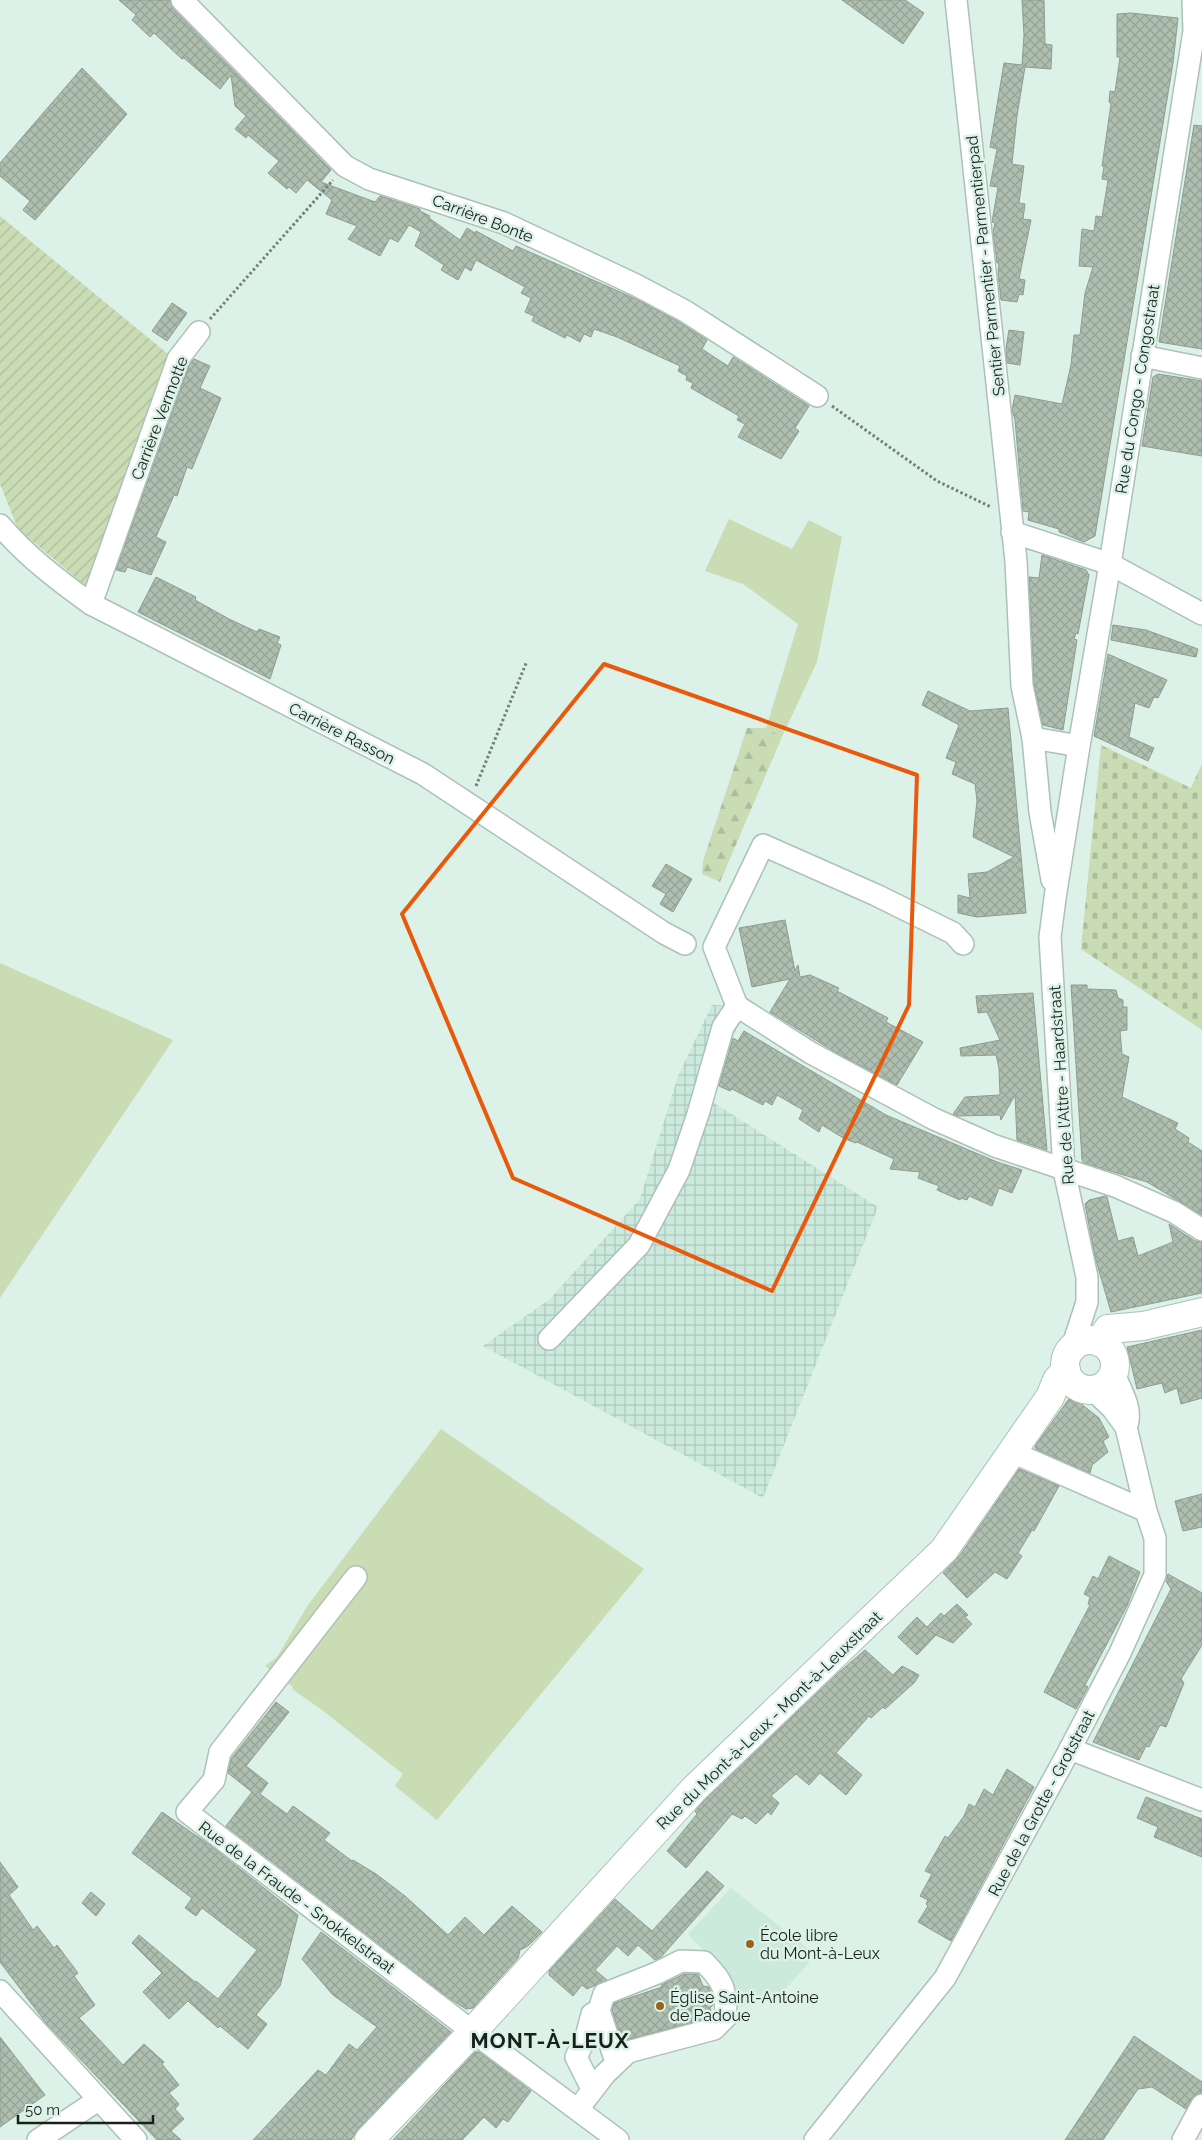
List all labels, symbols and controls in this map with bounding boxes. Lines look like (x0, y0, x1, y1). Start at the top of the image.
street label: Sentier Parmentier - Parmentierpad (962, 135, 1009, 397)
street label: Carrière Bonte (430, 190, 536, 246)
street label: Rue du Congo - Congostraat (1112, 282, 1164, 495)
street label: Carrière Vermotte (127, 354, 192, 483)
street label: Carrière Rasson (286, 699, 398, 768)
street label: Rue de l'Attre - Haardstraat (1045, 984, 1078, 1185)
street label: Rue du Mont-à-Leux - Mont-à-Leuxstraat (653, 1607, 886, 1833)
street label: Rue de la Grotte - Grotstraat (984, 1706, 1099, 1900)
street label: Rue de la Fraude - Snokkelstraat (195, 1817, 399, 1978)
place label: École libre du Mont-à-Leux (760, 1925, 880, 1963)
marker: École libre du Mont-à-Leux (744, 1938, 756, 1950)
place label: Église Saint-Antoine de Padoue (670, 1987, 819, 2025)
marker: Église Saint-Antoine de Padoue (654, 2000, 666, 2012)
district label: MONT-À-LEUX (471, 2028, 629, 2053)
scale bar (18, 2092, 152, 2124)
text: 50 m (25, 2101, 60, 2119)

